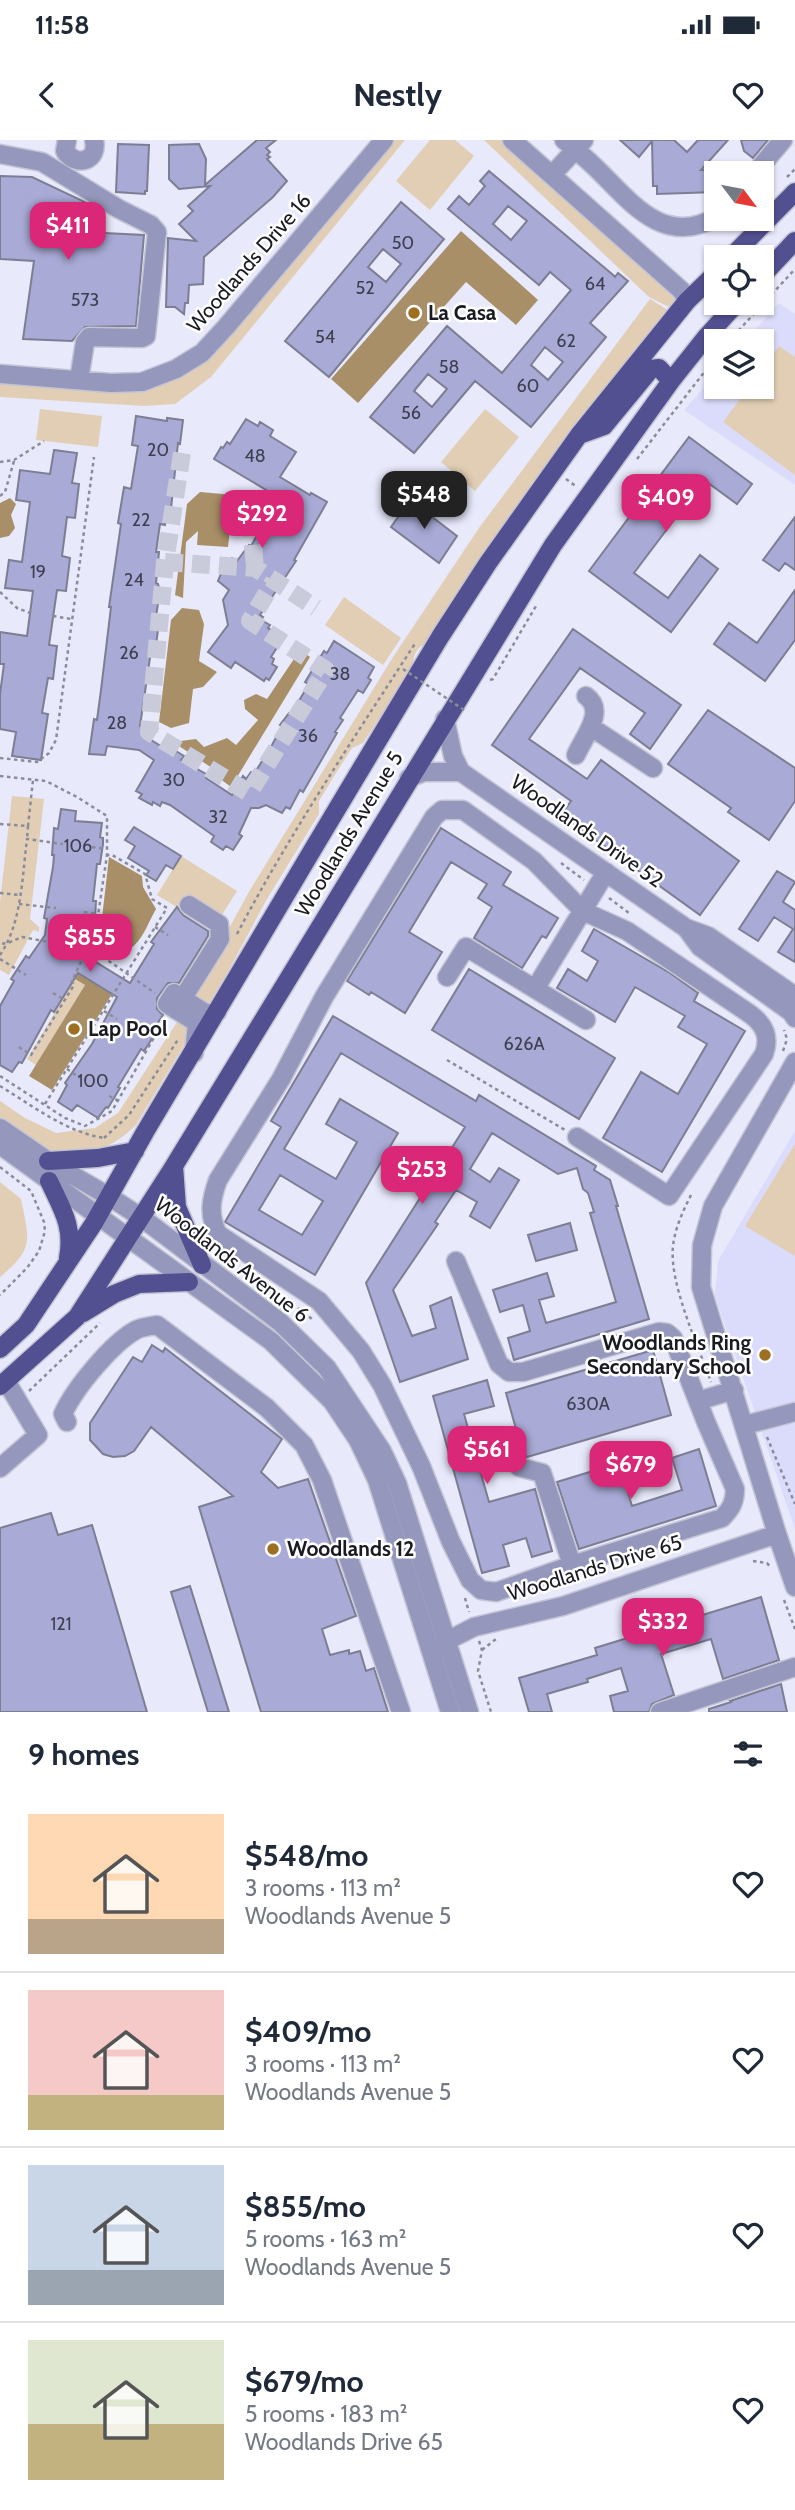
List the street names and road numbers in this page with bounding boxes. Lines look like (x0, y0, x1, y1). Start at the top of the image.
street label: Woodlands Drive 16 (181, 188, 316, 337)
street label: Woodlands Avenue 5 (289, 747, 408, 921)
street label: Woodlands Drive 52 (506, 769, 668, 892)
street label: Woodlands Avenue 6 (150, 1192, 314, 1328)
street label: Woodlands Drive 65 (505, 1529, 685, 1606)

